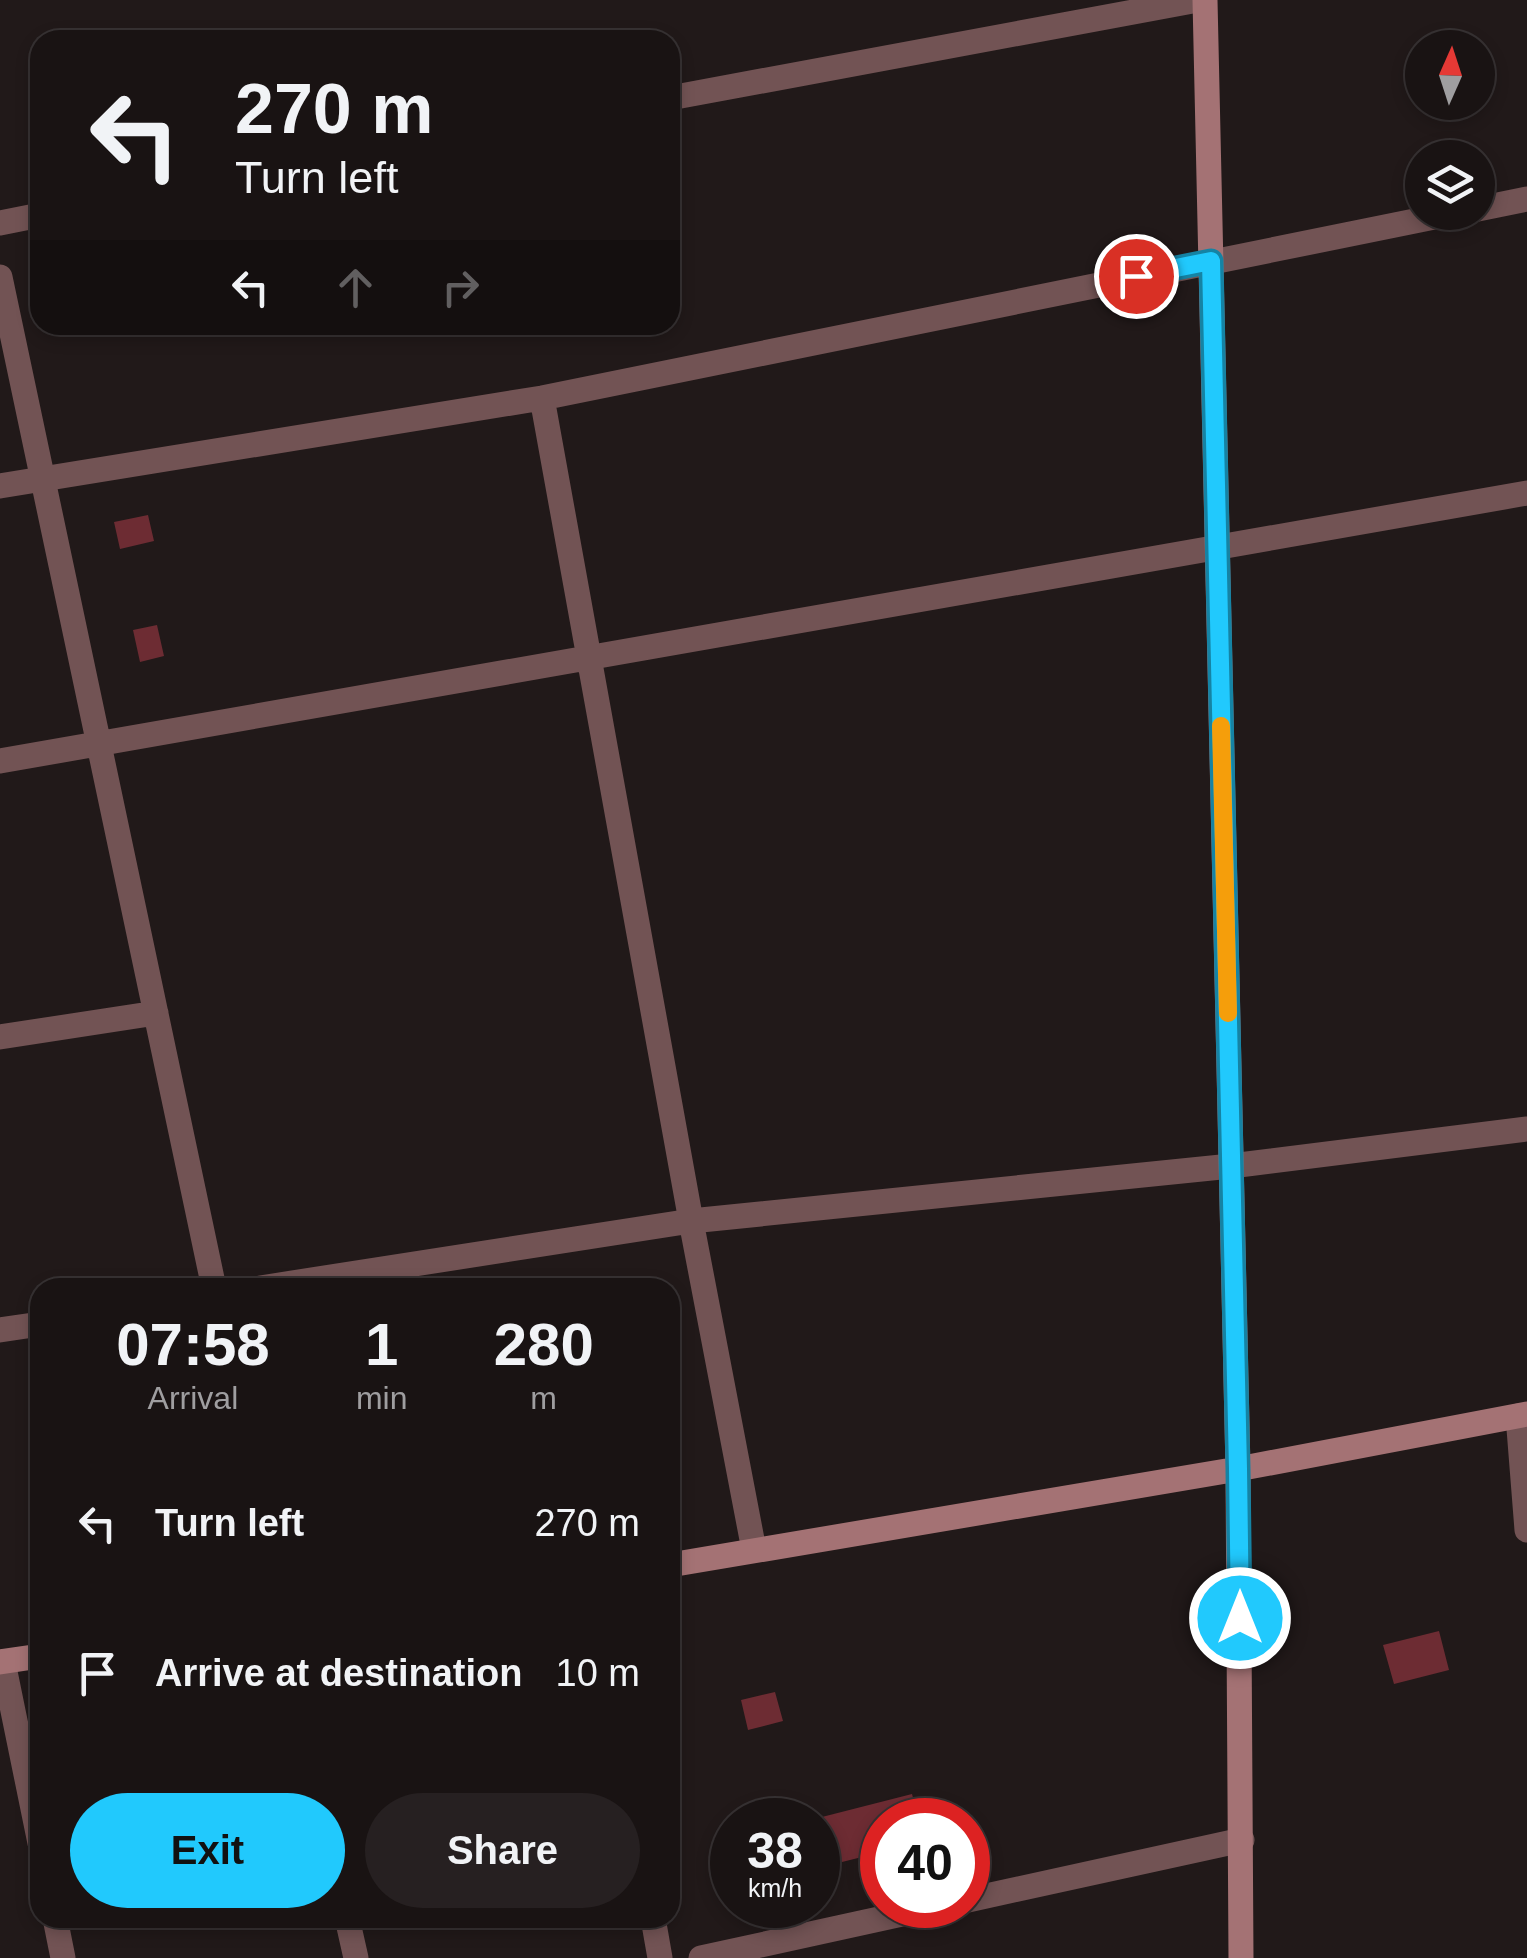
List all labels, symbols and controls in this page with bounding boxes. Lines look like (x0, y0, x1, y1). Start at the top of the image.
north arrow (1405, 30, 1495, 120)
map controls (1405, 30, 1495, 230)
icon: left (70, 70, 200, 200)
text: 270 m (235, 70, 433, 148)
button: layers (1405, 140, 1495, 230)
text: Turn left (235, 152, 398, 203)
pin (1094, 234, 1179, 319)
icon: arrive (1109, 249, 1164, 304)
icon: left (223, 260, 278, 315)
icon: ahead (328, 260, 383, 315)
icon: right (433, 260, 488, 315)
text: 07:58 (116, 1311, 270, 1378)
text: 1 (365, 1311, 398, 1378)
text: 280 (494, 1311, 594, 1378)
text: Arrival (148, 1380, 238, 1416)
text: min (356, 1380, 407, 1416)
text: m (530, 1380, 557, 1416)
icon: left (70, 1496, 125, 1551)
text: Turn left (155, 1502, 304, 1544)
text: 270 m (534, 1502, 640, 1544)
position arrow (1188, 1566, 1292, 1670)
icon: arrive (70, 1646, 125, 1701)
text: Arrive at destination (155, 1652, 522, 1694)
text: 10 m (556, 1652, 640, 1694)
button: Exit (70, 1793, 345, 1908)
button: Share (365, 1793, 640, 1908)
speed limit sign: 40 (860, 1798, 990, 1928)
text: 38 (747, 1823, 803, 1879)
text: km/h (748, 1874, 802, 1902)

